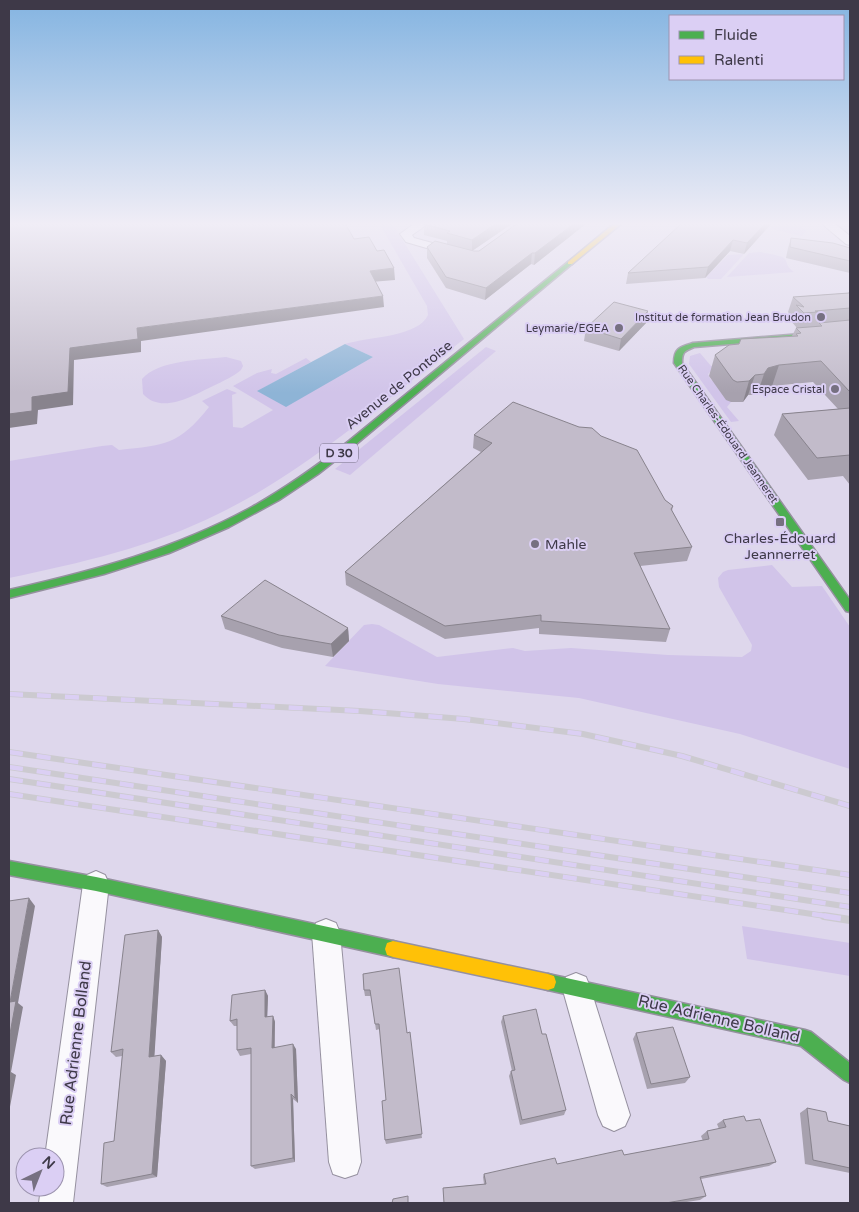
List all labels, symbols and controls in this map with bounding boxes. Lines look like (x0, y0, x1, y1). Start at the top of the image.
legend (669, 15, 844, 80)
text: Fluide (714, 26, 758, 44)
text: Ralenti (714, 51, 764, 69)
place label: Institut de formation Jean Brudon (635, 311, 811, 324)
marker: Institut de formation Jean Brudon (815, 311, 827, 323)
place label: Leymarie/EGEA (526, 322, 609, 335)
marker: Leymarie/EGEA (613, 322, 625, 334)
street label: Avenue de Pontoise (342, 337, 456, 433)
street label: Rue Charles-Édouard Jeanneret (675, 362, 782, 506)
place label: Espace Cristal (752, 383, 825, 396)
marker: Espace Cristal (829, 383, 841, 395)
road number: D 30 (320, 443, 358, 462)
marker: Charles-Édouard Jeannerret (774, 516, 786, 528)
place label: Charles-Édouard Jeannerret (724, 530, 836, 563)
place label: Mahle (545, 536, 586, 553)
marker: Mahle (529, 538, 541, 550)
street label: Rue Adrienne Bolland (56, 960, 96, 1126)
street label: Rue Adrienne Bolland (636, 991, 802, 1047)
north arrow (15, 1147, 65, 1197)
text: N (39, 1153, 58, 1173)

